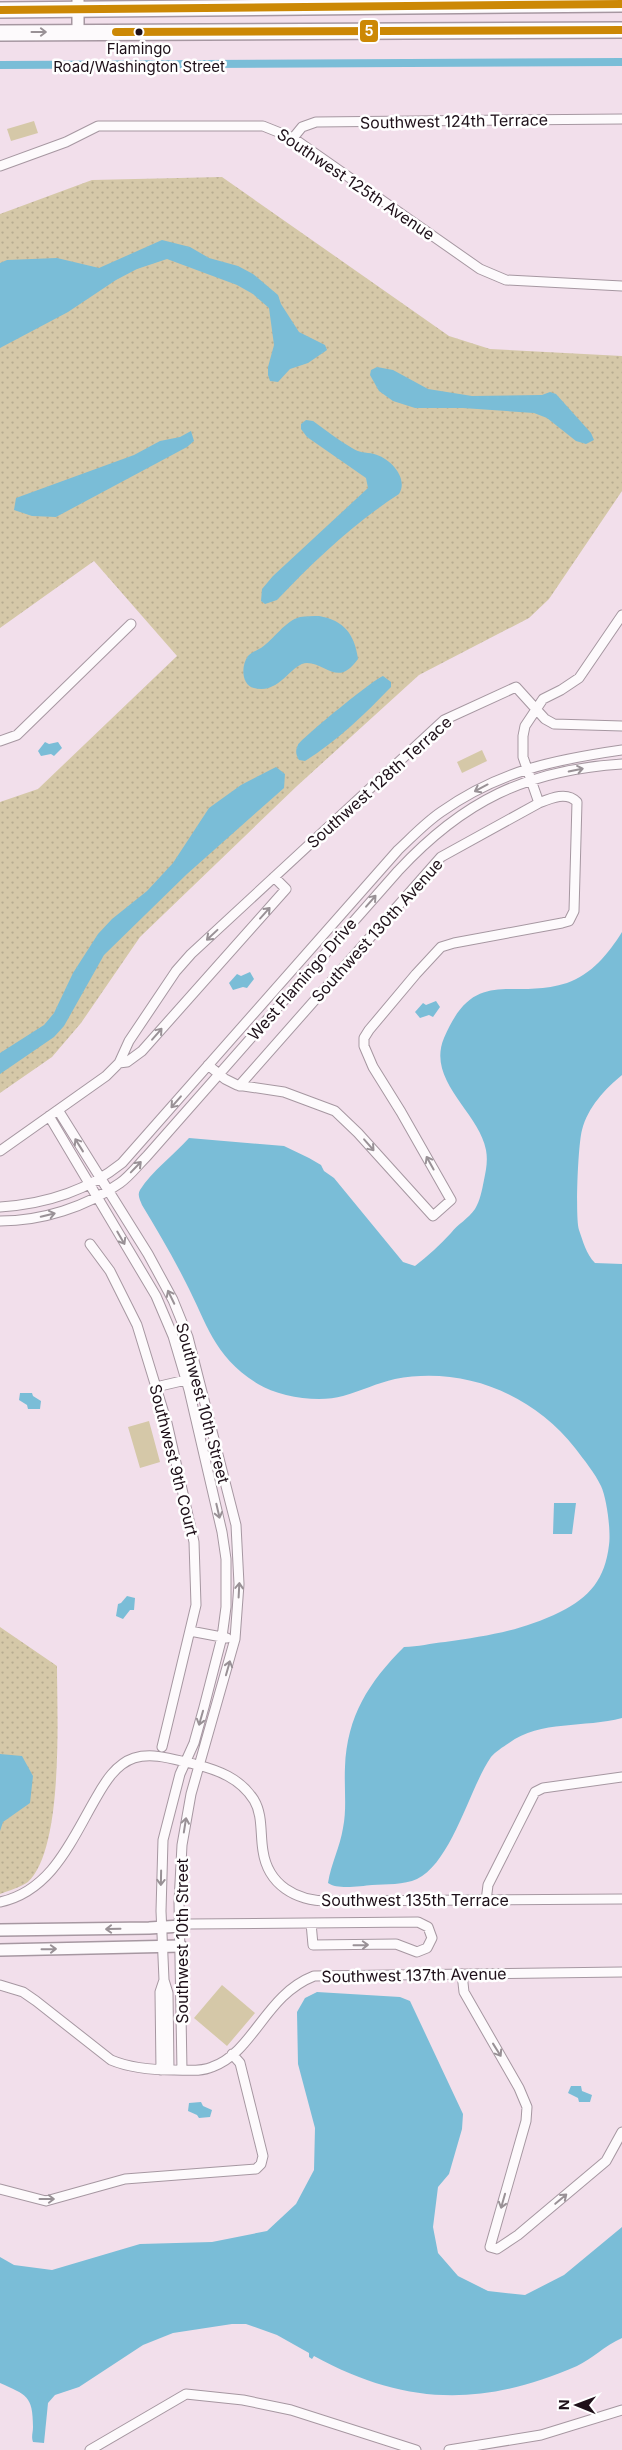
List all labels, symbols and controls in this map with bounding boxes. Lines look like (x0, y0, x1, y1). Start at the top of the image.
line badge: 5 (359, 19, 379, 43)
text: 5 (365, 22, 374, 39)
marker: Flamingo Road/Washington Street (134, 27, 144, 37)
one-way arrow (31, 28, 47, 37)
place label: Flamingo Road/Washington Street (53, 39, 225, 76)
street label: Southwest 124th Terrace (360, 109, 548, 133)
street label: Southwest 125th Avenue (273, 124, 439, 244)
street label: Southwest 128th Terrace (303, 712, 455, 852)
one-way arrow (567, 764, 583, 774)
one-way arrow (474, 784, 489, 793)
street label: Southwest 130th Avenue (307, 854, 447, 1006)
one-way arrow (366, 895, 377, 908)
one-way arrow (259, 907, 270, 920)
street label: West Flamingo Drive (243, 914, 361, 1044)
one-way arrow (206, 929, 219, 941)
one-way arrow (151, 1028, 163, 1041)
one-way arrow (170, 1095, 182, 1108)
one-way arrow (74, 1138, 84, 1152)
one-way arrow (364, 1138, 375, 1151)
one-way arrow (425, 1156, 435, 1170)
one-way arrow (130, 1161, 142, 1173)
one-way arrow (40, 1210, 56, 1219)
one-way arrow (117, 1230, 127, 1245)
one-way arrow (166, 1290, 176, 1305)
street label: Southwest 10th Street (172, 1320, 234, 1486)
street label: Southwest 9th Court (145, 1382, 203, 1538)
one-way arrow (214, 1503, 223, 1519)
one-way arrow (234, 1583, 243, 1599)
one-way arrow (223, 1661, 233, 1677)
one-way arrow (196, 1709, 206, 1725)
one-way arrow (180, 1818, 190, 1834)
street label: Southwest 10th Street (172, 1858, 192, 2024)
one-way arrow (157, 1870, 166, 1886)
street label: Southwest 135th Terrace (321, 1890, 509, 1910)
one-way arrow (105, 1924, 122, 1934)
one-way arrow (353, 1940, 369, 1950)
one-way arrow (40, 1944, 56, 1954)
street label: Southwest 137th Avenue (321, 1963, 507, 1987)
one-way arrow (492, 2043, 503, 2057)
one-way arrow (497, 2193, 507, 2209)
one-way arrow (39, 2194, 55, 2204)
one-way arrow (554, 2194, 567, 2205)
north arrow (552, 2380, 602, 2430)
text: N (555, 2399, 572, 2410)

